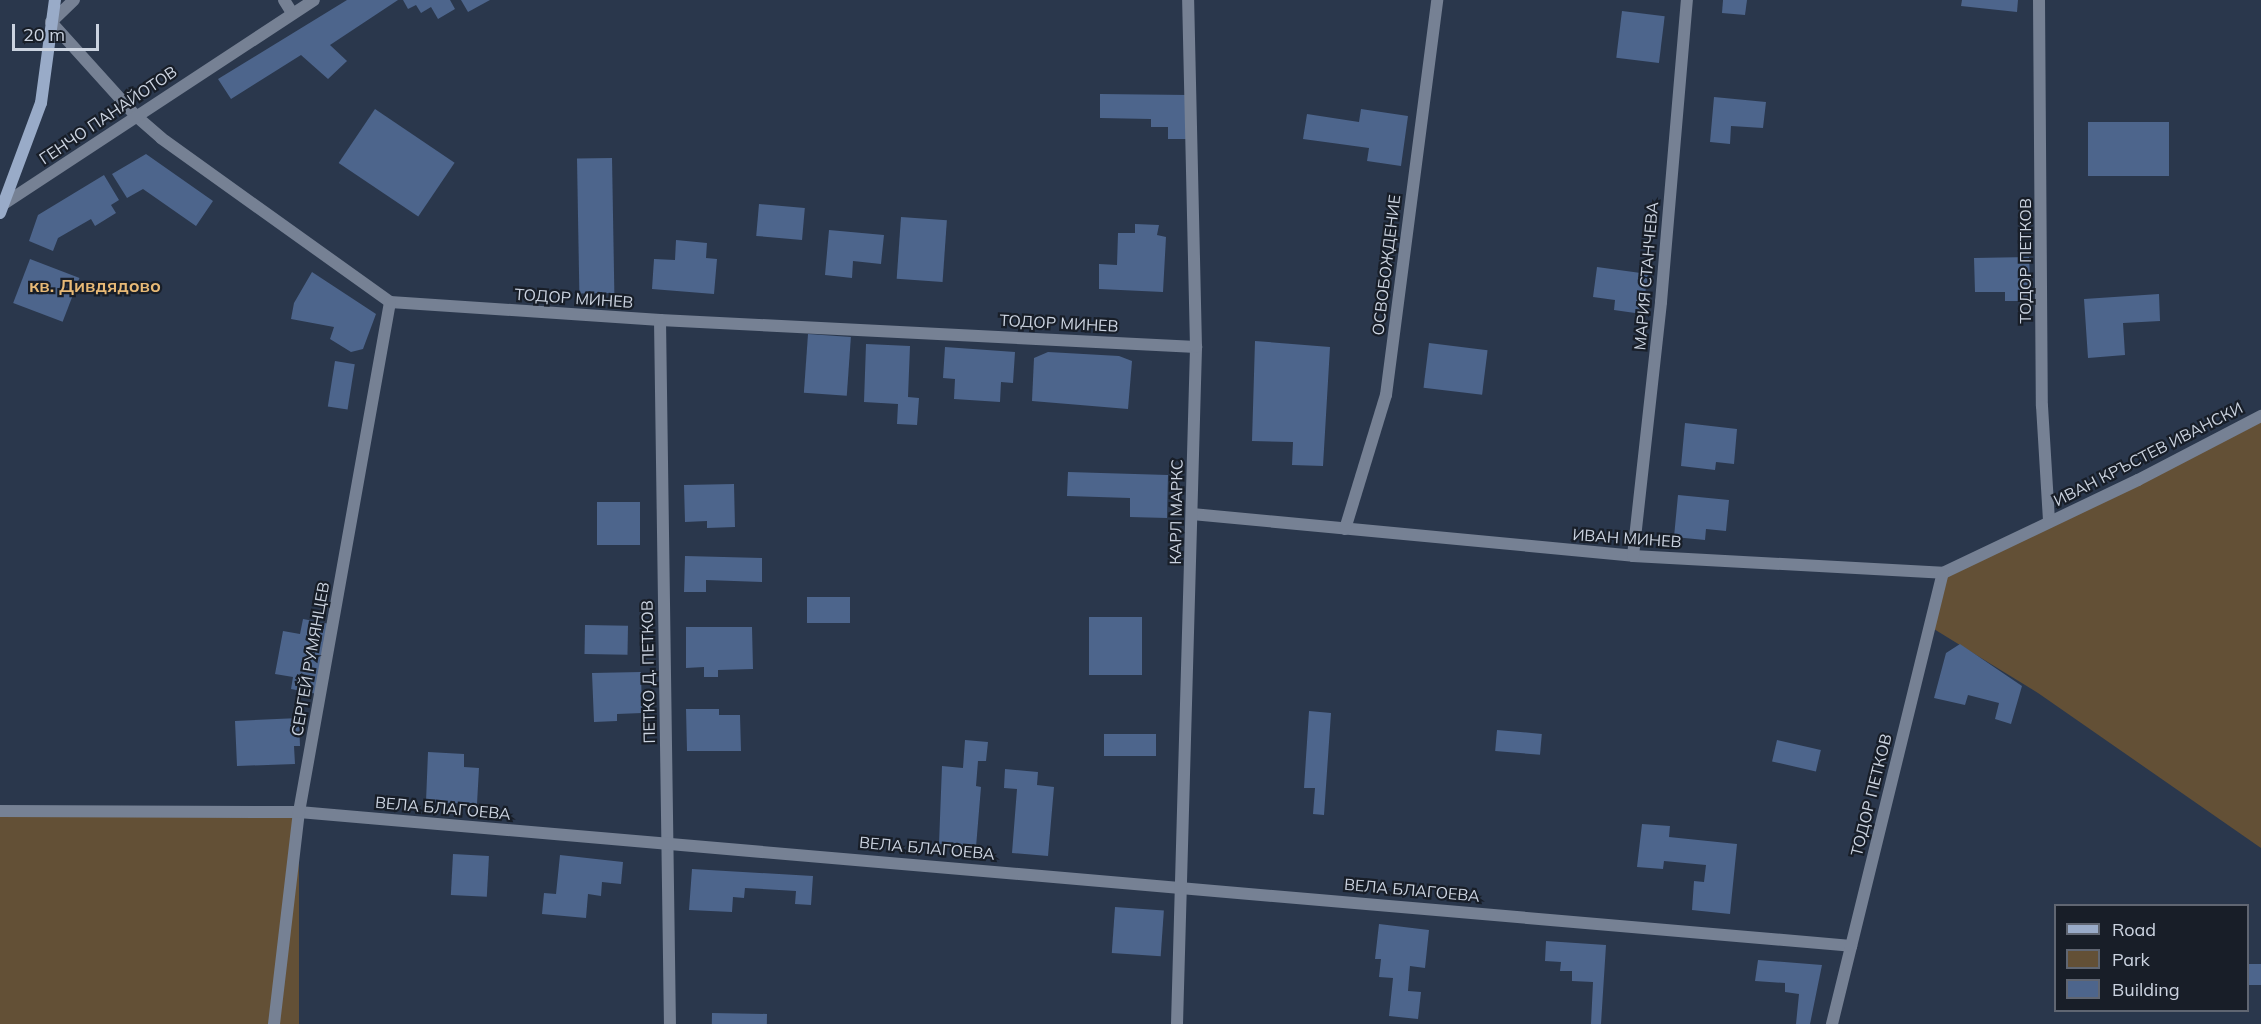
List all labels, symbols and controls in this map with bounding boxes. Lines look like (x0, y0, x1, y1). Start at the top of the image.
scale bar (15, 12, 102, 50)
text: 20 m (23, 23, 65, 46)
street label: ГЕНЧО ПАНАЙОТОВ (35, 62, 181, 168)
street label: ОСВОБОЖДЕНИЕ (1368, 194, 1404, 336)
street label: ТОДОР ПЕТКОВ (2015, 198, 2035, 324)
street label: МАРИЯ СТАНЧЕВА (1630, 201, 1662, 351)
district label: кв. Дивдядово (29, 275, 161, 297)
street label: ТОДОР МИНЕВ (514, 284, 634, 312)
street label: ТОДОР МИНЕВ (999, 310, 1119, 336)
street label: ИВАН КРЪСТЕВ ИВАНСКИ (2050, 398, 2246, 510)
street label: КАРЛ МАРКС (1165, 459, 1187, 565)
street label: ИВАН МИНЕВ (1572, 525, 1682, 551)
street label: СЕРГЕЙ РУМЯНЦЕВ (287, 580, 333, 738)
street label: ПЕТКО Д. ПЕТКОВ (637, 600, 659, 744)
street label: ТОДОР ПЕТКОВ (1846, 732, 1896, 858)
street label: ВЕЛА БЛАГОЕВА (374, 793, 512, 823)
street label: ВЕЛА БЛАГОЕВА (858, 833, 996, 863)
street label: ВЕЛА БЛАГОЕВА (1343, 875, 1481, 905)
legend (2054, 904, 2249, 1012)
text: Road (2112, 918, 2156, 941)
text: Park (2112, 948, 2150, 971)
text: Building (2112, 978, 2180, 1001)

